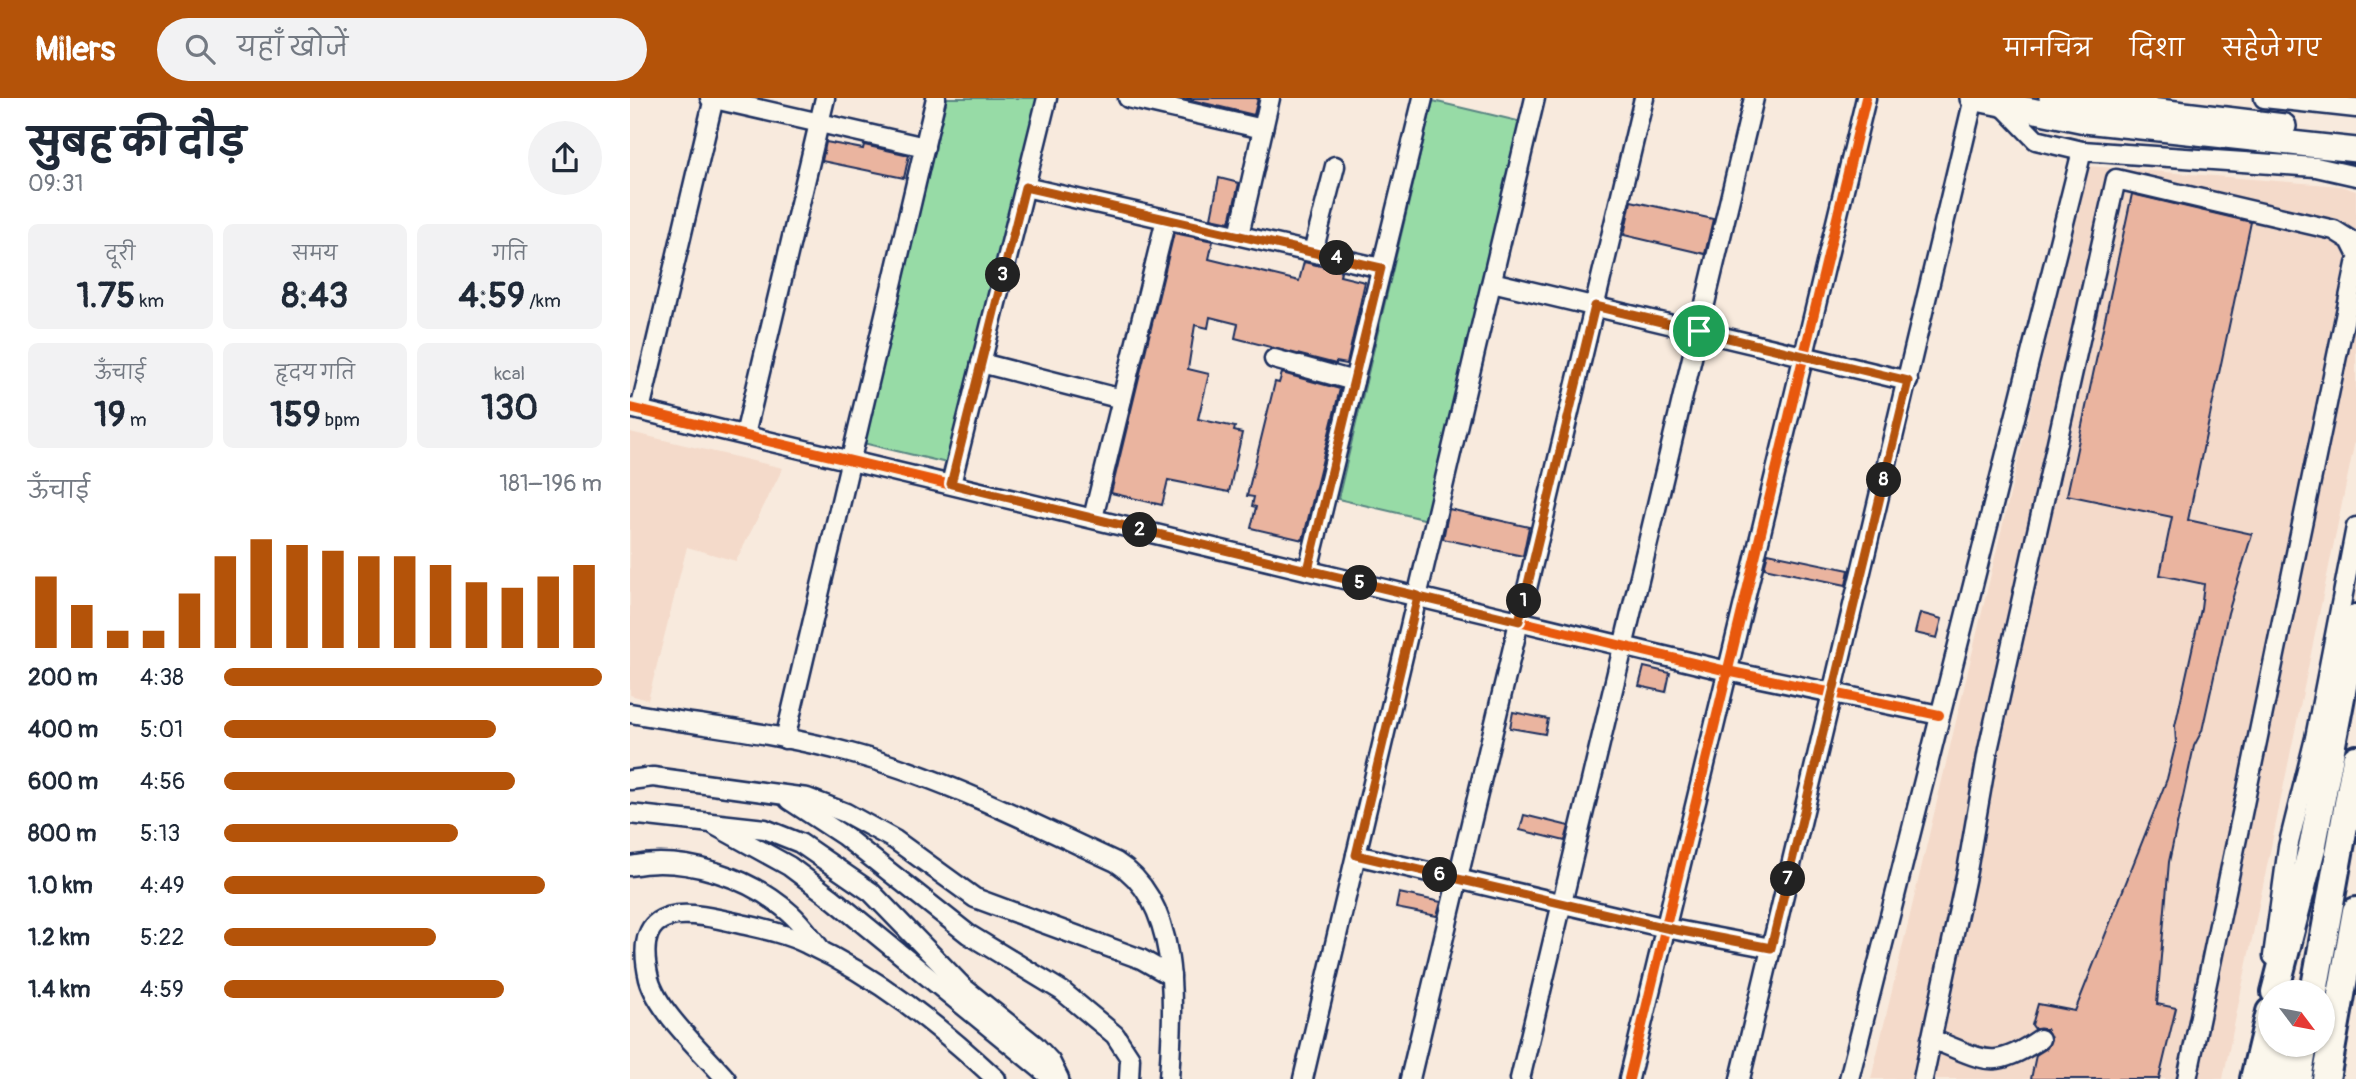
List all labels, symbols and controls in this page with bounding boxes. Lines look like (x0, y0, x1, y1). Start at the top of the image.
search box (157, 18, 647, 81)
text: Milers (35, 29, 115, 70)
icon: search (181, 30, 219, 68)
text: यहाँ खोजें (237, 32, 348, 64)
text: मानचित्र (2004, 34, 2092, 63)
text: दिशा (2130, 34, 2184, 63)
text: सहेजे गए (2222, 34, 2321, 63)
text: सुबह की दौड़ (28, 119, 246, 167)
button: share (528, 121, 602, 195)
text: 09:31 (28, 169, 84, 198)
pin: 4 (1320, 240, 1354, 276)
text: दूरी (105, 242, 135, 266)
text: समय (292, 242, 338, 266)
text: गति (492, 242, 527, 266)
text: 4 (1331, 245, 1342, 269)
pin: 3 (986, 258, 1020, 292)
text: 3 (997, 262, 1008, 286)
text: 1.75 (76, 274, 135, 318)
text: 8:43 (282, 274, 348, 318)
text: 4:59 (458, 274, 525, 318)
text: km (135, 289, 164, 313)
text: /km (525, 289, 561, 313)
pin (1669, 301, 1729, 361)
icon: arrive (1680, 312, 1718, 350)
text: ऊँचाई (95, 361, 146, 385)
text: हृदय गति (275, 361, 355, 385)
text: kcal (494, 362, 525, 386)
text: 130 (481, 386, 538, 430)
text: 19 (94, 393, 126, 437)
text: 159 (270, 393, 321, 437)
text: m (126, 408, 147, 432)
text: bpm (321, 408, 360, 432)
pin: 8 (1866, 462, 1902, 498)
text: 8 (1879, 467, 1888, 491)
text: 181–196 m (499, 469, 602, 498)
text: ऊँचाई (28, 476, 90, 505)
pin: 2 (1122, 512, 1158, 548)
text: 2 (1134, 517, 1145, 541)
pin: 5 (1342, 566, 1378, 601)
text: 5 (1354, 570, 1365, 594)
pin: 1 (1506, 584, 1542, 618)
text: 1 (1520, 588, 1527, 612)
text: 200 m (28, 663, 98, 692)
text: 4:38 (140, 663, 184, 692)
text: 400 m (28, 715, 98, 744)
text: 5:01 (140, 715, 183, 744)
text: 600 m (28, 767, 98, 796)
text: 4:56 (140, 767, 185, 796)
text: 800 m (28, 819, 96, 848)
text: 5:13 (140, 819, 180, 848)
pin: 6 (1422, 858, 1458, 892)
text: 6 (1434, 862, 1445, 886)
pin: 7 (1770, 862, 1806, 896)
text: 7 (1782, 866, 1793, 890)
text: 1.0 km (28, 871, 93, 900)
text: 4:49 (140, 871, 185, 900)
text: 1.2 km (28, 923, 90, 952)
text: 5:22 (140, 923, 184, 952)
text: 1.4 km (28, 975, 90, 1004)
text: 4:59 (140, 975, 184, 1004)
north arrow (2258, 980, 2334, 1057)
map controls (2258, 980, 2335, 1057)

